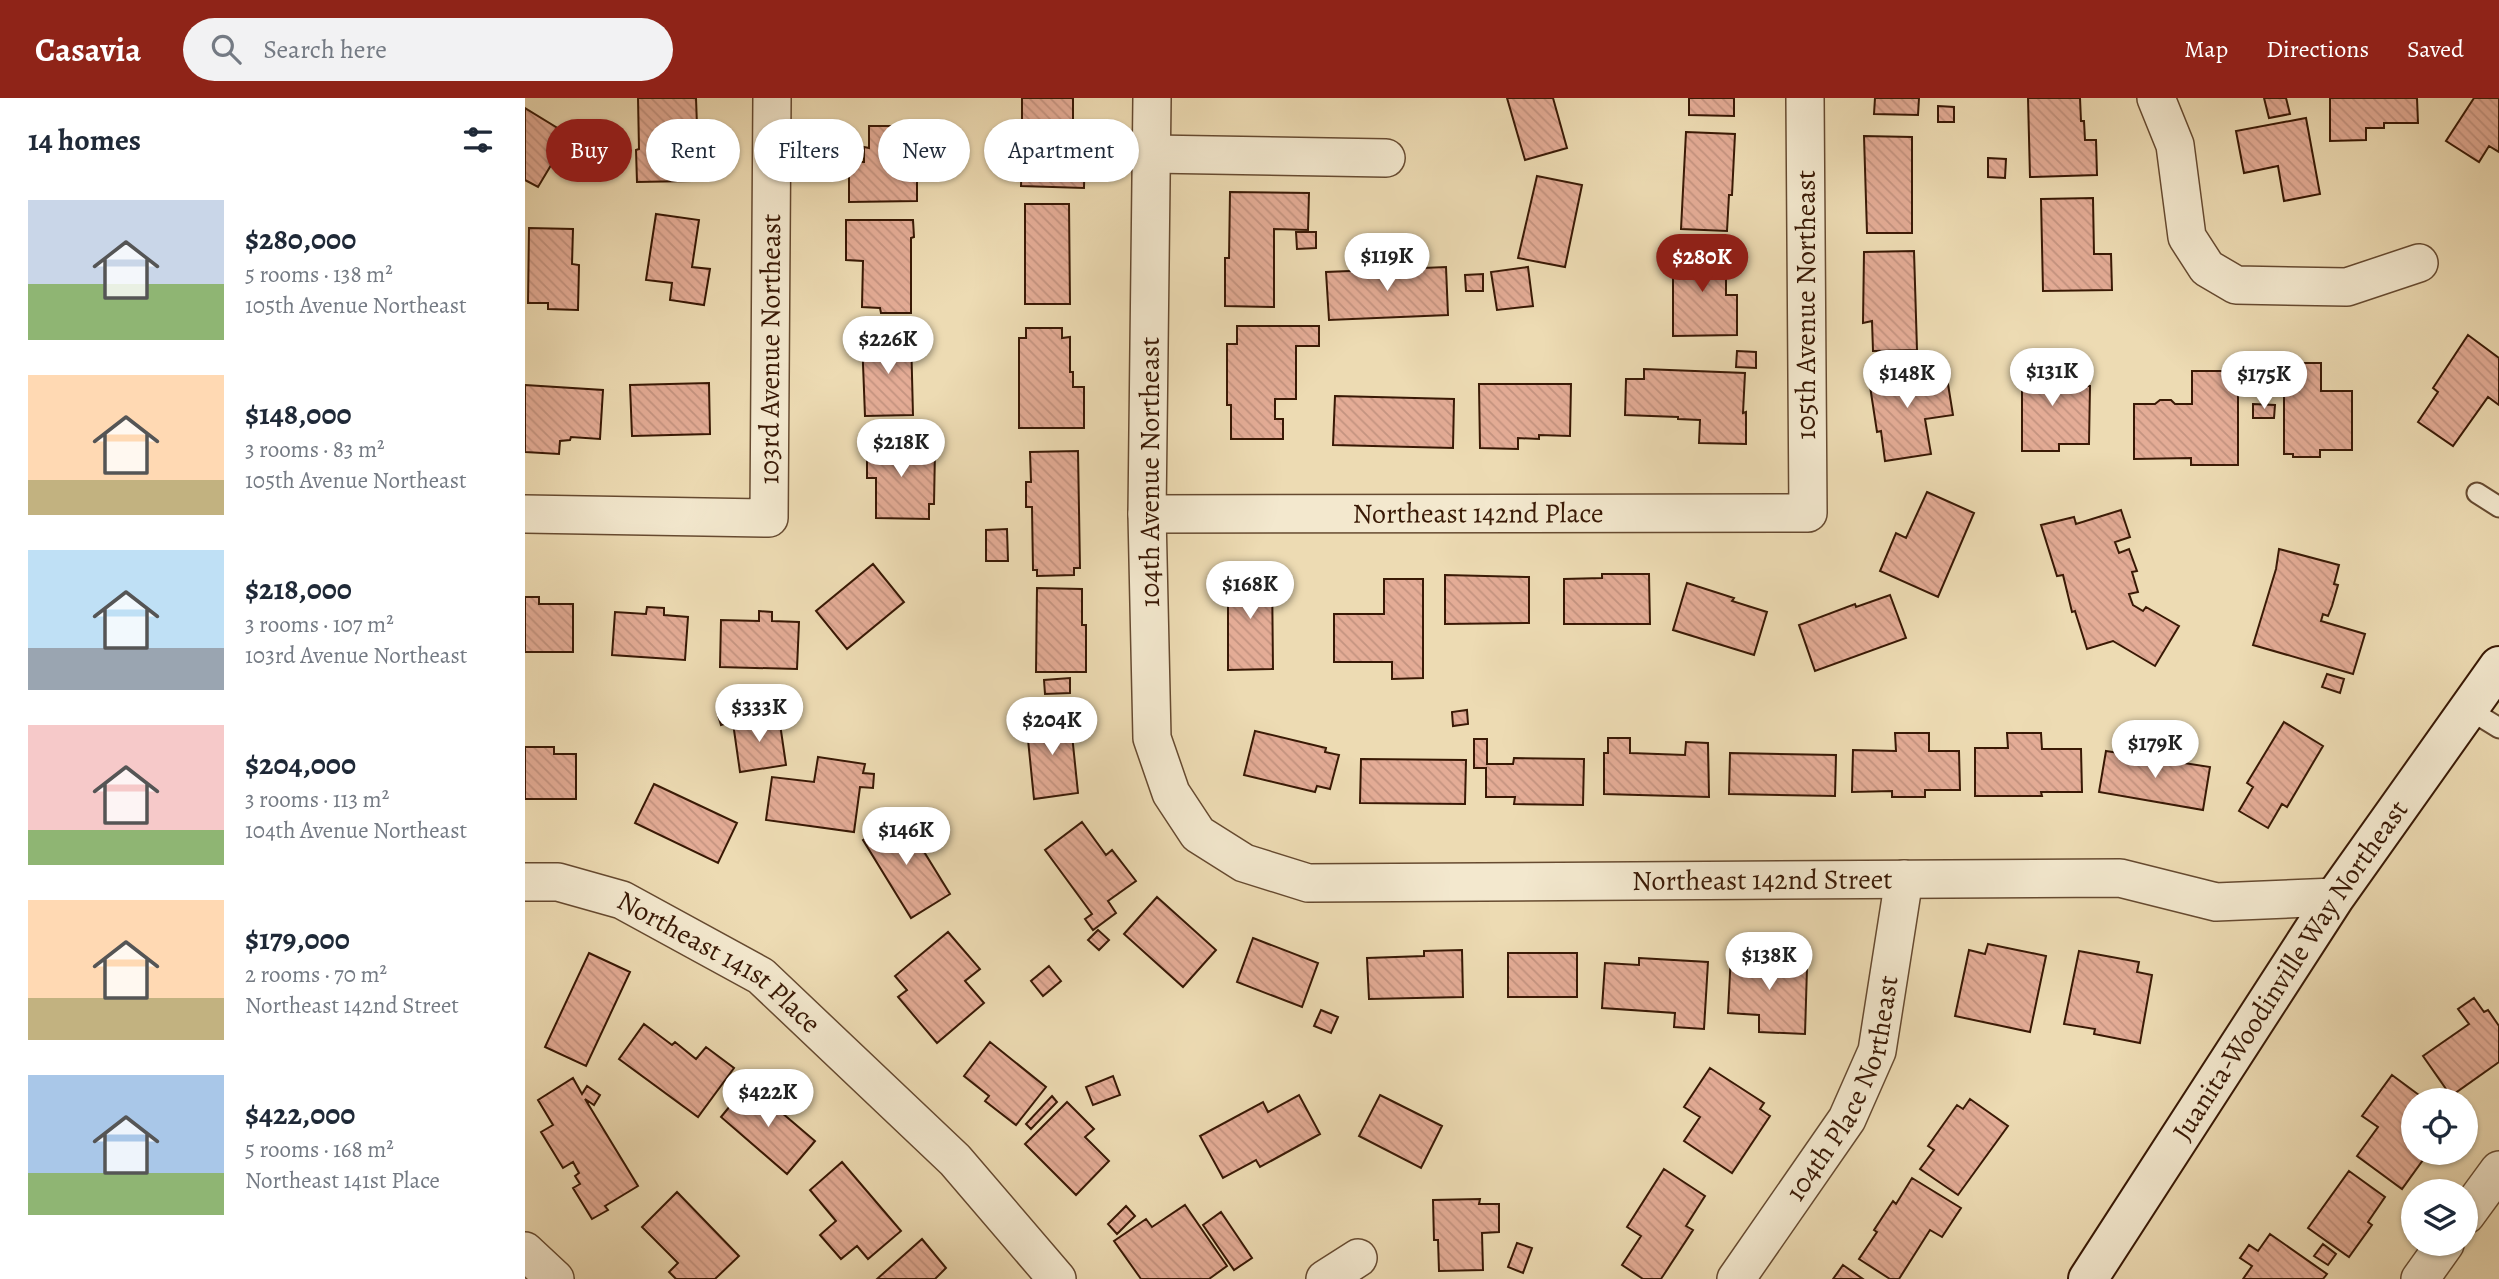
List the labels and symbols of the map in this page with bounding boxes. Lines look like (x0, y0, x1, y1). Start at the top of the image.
street label: 105th Avenue Northeast (1787, 170, 1825, 440)
street label: 103rd Avenue Northeast (750, 214, 790, 485)
pin: $119K (1338, 234, 1436, 293)
pin: $280K (1653, 234, 1751, 294)
pin: $226K (839, 316, 937, 376)
street label: 104th Avenue Northeast (1131, 337, 1169, 607)
pin: $131K (2003, 348, 2101, 408)
pin: $148K (1858, 350, 1956, 410)
pin: $175K (2215, 352, 2313, 411)
pin: $218K (852, 420, 950, 479)
street label: Northeast 142nd Place (1352, 494, 1604, 533)
pin: $168K (1201, 561, 1299, 621)
pin: $333K (710, 684, 808, 744)
pin: $204K (1003, 698, 1101, 757)
pin: $179K (2106, 720, 2204, 780)
street label: Juanita-Woodinville Way Northeast (2163, 792, 2417, 1148)
pin: $146K (857, 808, 955, 867)
street label: Northeast 142nd Street (1632, 860, 1893, 900)
street label: Northeast 141st Place (610, 882, 829, 1042)
pin: $138K (1720, 932, 1818, 992)
street label: 104th Place Northeast (1777, 973, 1908, 1209)
pin: $422K (719, 1070, 817, 1129)

